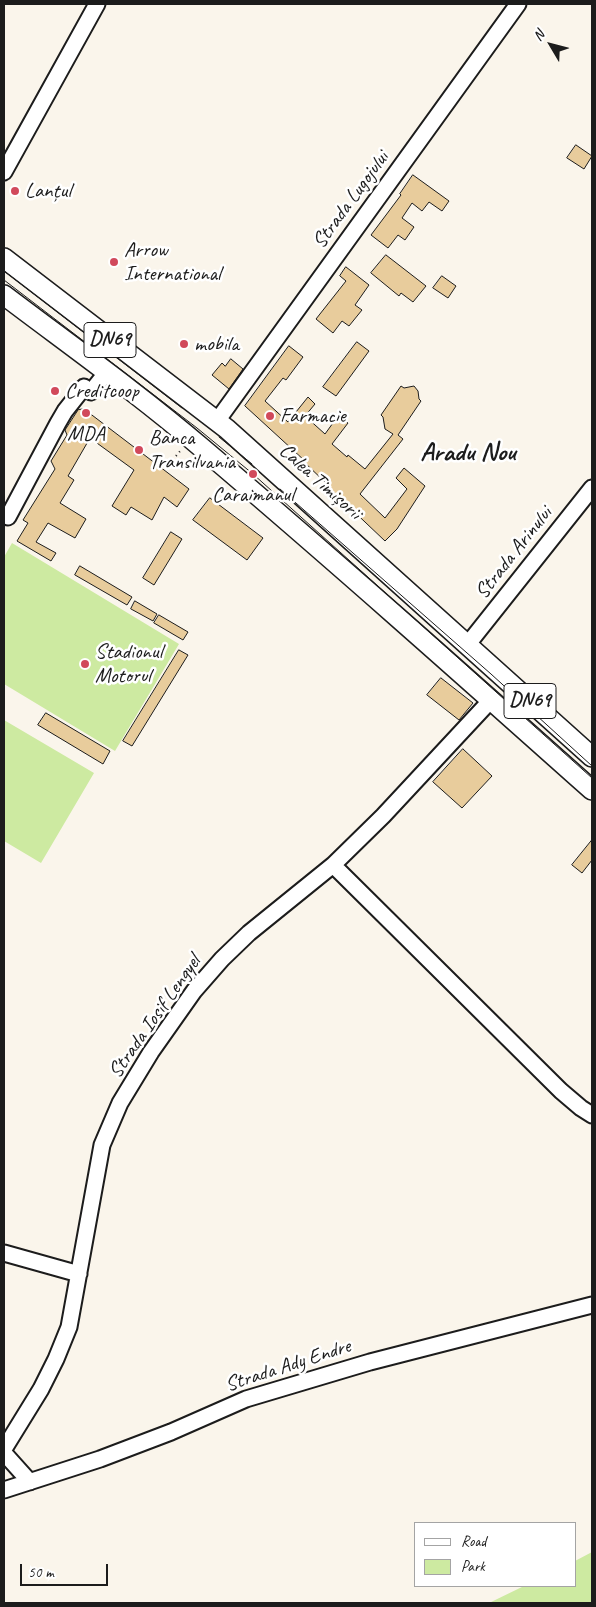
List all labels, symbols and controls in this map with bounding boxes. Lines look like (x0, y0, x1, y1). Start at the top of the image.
north arrow (526, 20, 576, 70)
text: N (529, 27, 548, 44)
street label: Strada Lugojului (307, 146, 395, 254)
place label: Lanțul (25, 178, 71, 204)
marker: Lanțul (9, 185, 21, 197)
place label: Arrow International (124, 237, 221, 287)
marker: Arrow International (108, 256, 120, 268)
road number: DN69 (84, 322, 136, 358)
place label: mobila (194, 331, 239, 357)
marker: mobila (178, 338, 190, 350)
place label: Creditcoop (65, 378, 139, 404)
marker: Creditcoop (49, 385, 61, 397)
place label: Farmacie (280, 403, 345, 429)
marker: MDA (80, 407, 92, 419)
marker: Farmacie (264, 410, 276, 422)
place label: MDA (67, 421, 105, 447)
place label: Banca Transilvania (149, 425, 235, 475)
district label: Aradu Nou (420, 437, 516, 469)
street label: Calea Timișorii (274, 438, 366, 526)
marker: Banca Transilvania (133, 444, 145, 456)
marker: Caraimanul (247, 468, 259, 480)
place label: Caraimanul (212, 482, 294, 508)
street label: Strada Arinului (470, 502, 558, 604)
place label: Stadionul Motorul (95, 639, 162, 689)
marker: Stadionul Motorul (79, 658, 91, 670)
road number: DN69 (504, 684, 556, 718)
street label: Strada Iosif Lengyel (103, 951, 207, 1083)
street label: Strada Ady Endre (222, 1334, 354, 1398)
legend (414, 1522, 576, 1587)
text: Road (461, 1532, 486, 1551)
scale bar (22, 1554, 110, 1586)
text: Park (461, 1557, 485, 1576)
text: 50 m (28, 1563, 54, 1582)

